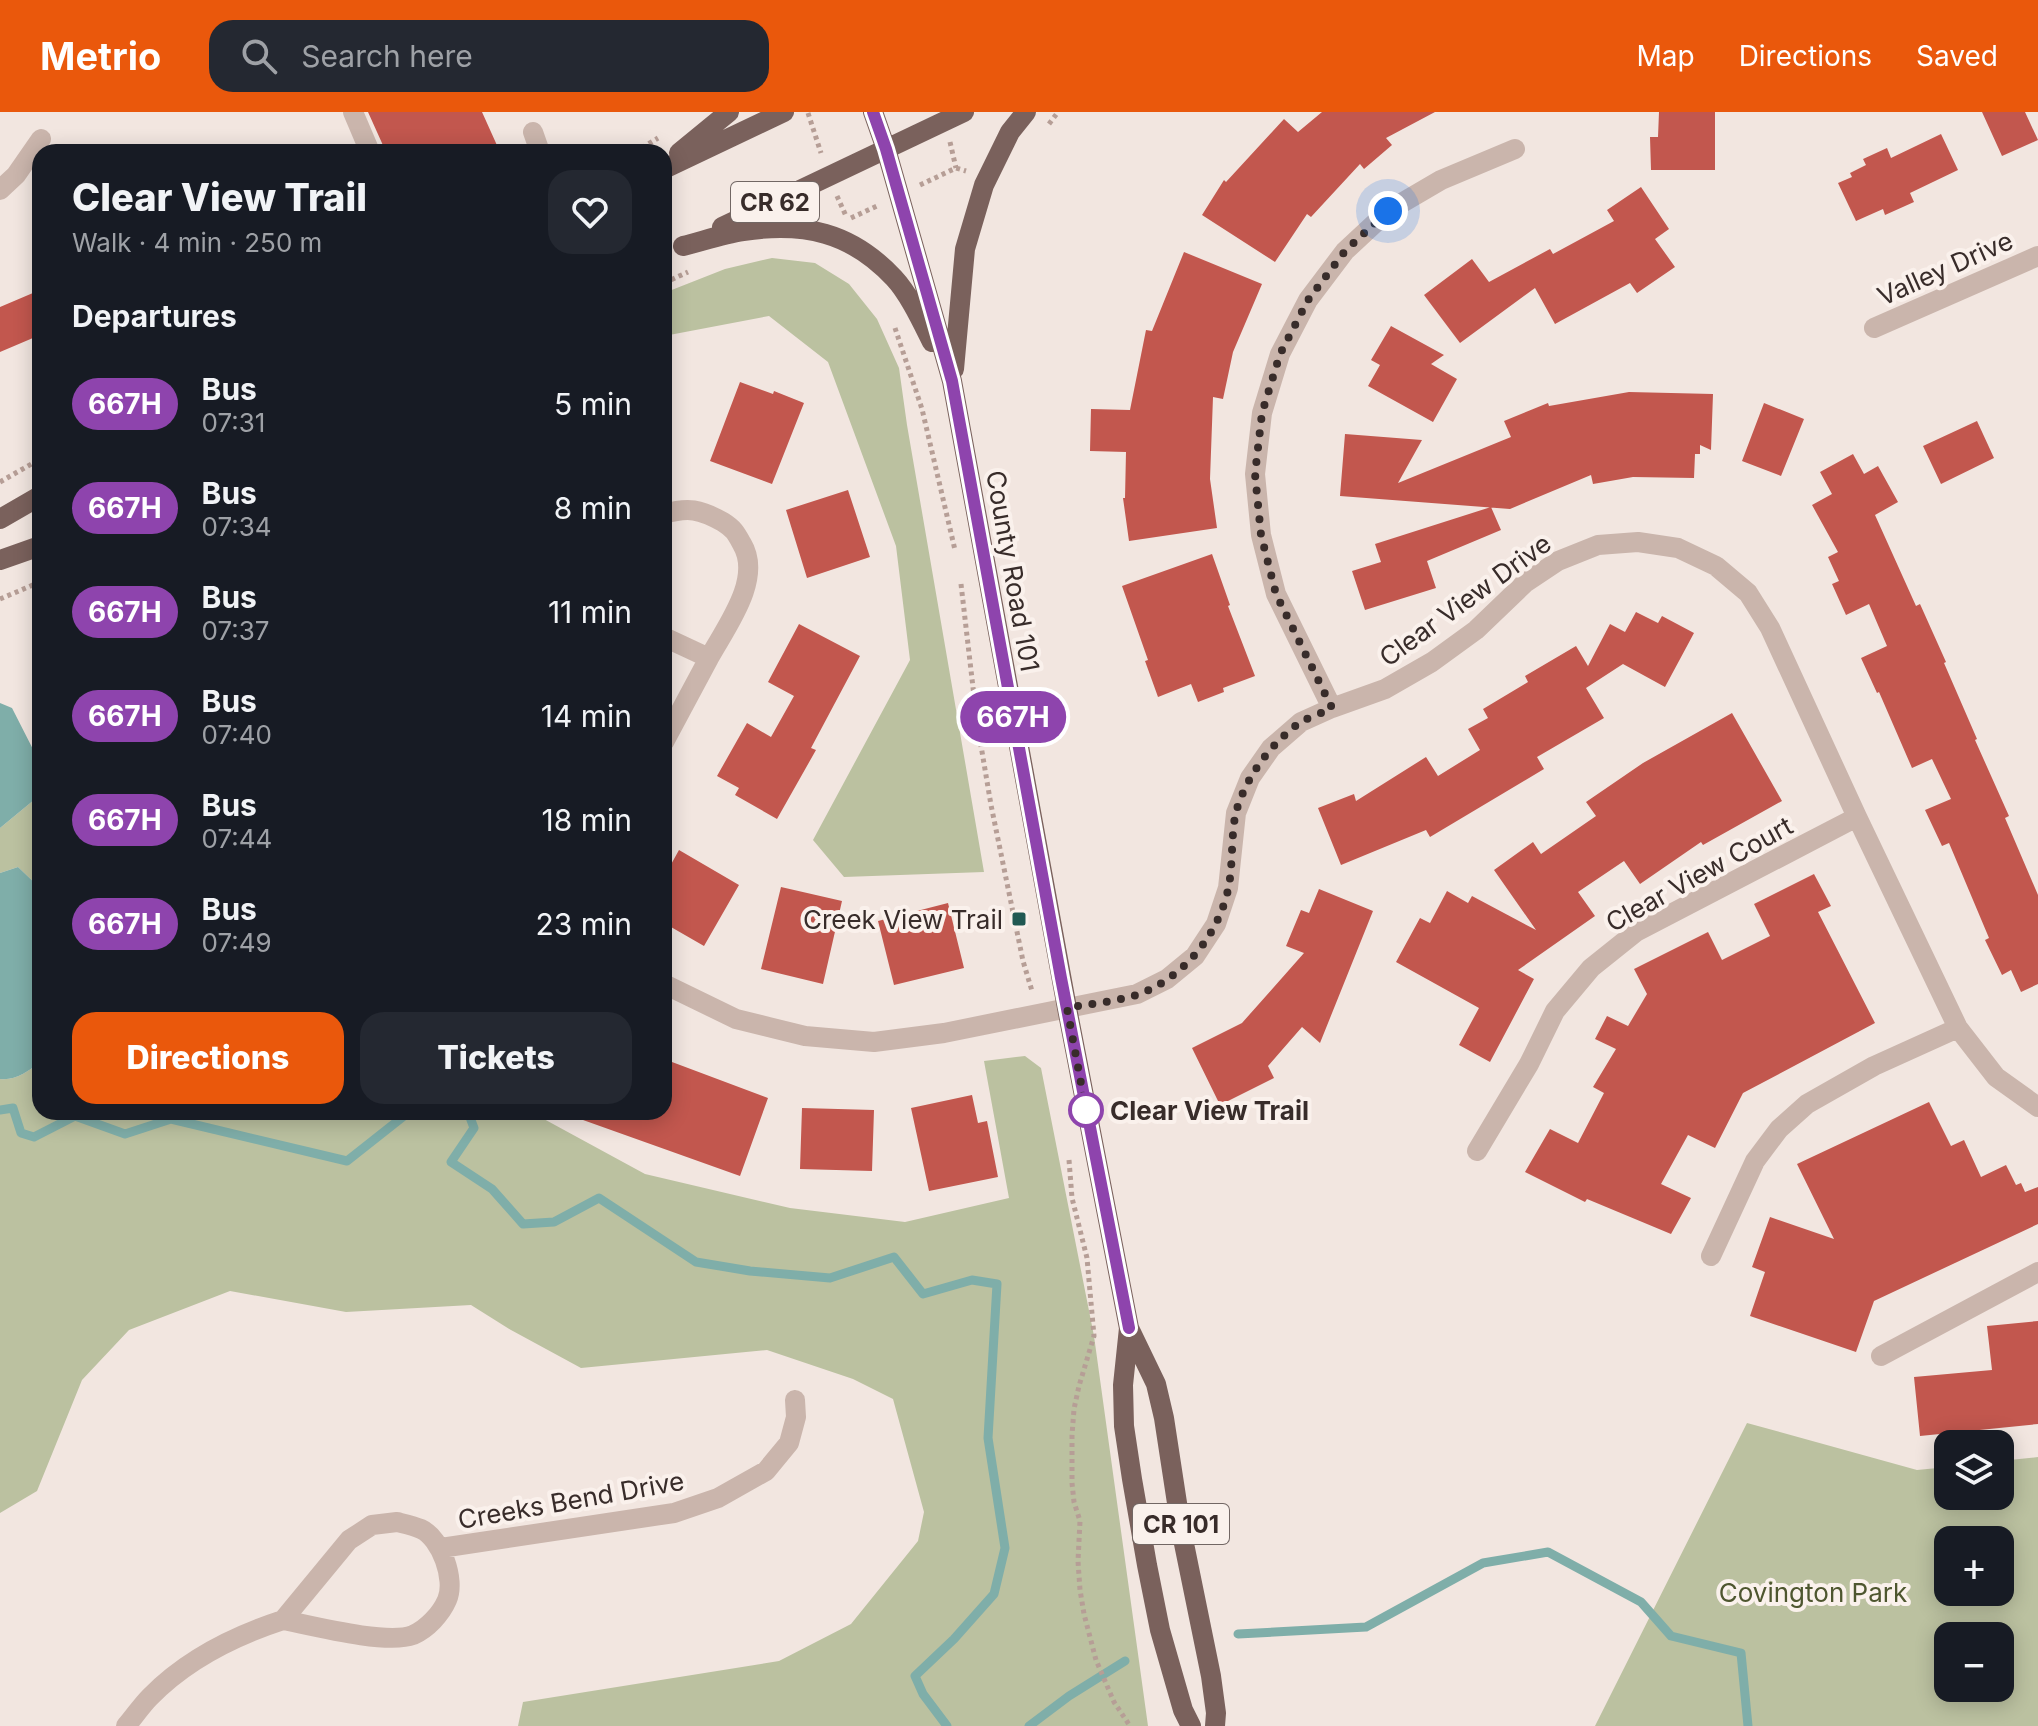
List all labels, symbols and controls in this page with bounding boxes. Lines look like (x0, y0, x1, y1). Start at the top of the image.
search box (209, 20, 769, 92)
text: Metrio (40, 33, 161, 79)
icon: search (237, 34, 281, 78)
text: Search here (301, 38, 473, 74)
text: Map (1636, 39, 1695, 73)
text: Directions (1739, 39, 1872, 73)
text: Saved (1916, 39, 1998, 73)
button: heart (548, 170, 632, 254)
text: Clear View Trail (72, 174, 367, 220)
road number: CR 62 (731, 182, 819, 222)
your location (1368, 191, 1408, 231)
street label: Valley Drive (1873, 224, 2017, 312)
text: Walk · 4 min · 250 m (72, 227, 322, 258)
text: Departures (72, 298, 237, 334)
text: Bus (202, 371, 257, 407)
text: 5 min (554, 386, 632, 422)
text: 667H (88, 387, 162, 421)
text: 07:31 (202, 407, 265, 438)
street label: County Road 101 (980, 468, 1046, 674)
text: Bus (202, 475, 257, 511)
text: 8 min (554, 490, 632, 526)
text: 667H (88, 491, 162, 525)
text: 07:34 (202, 511, 272, 542)
street label: Clear View Drive (1373, 527, 1557, 673)
text: Bus (202, 579, 257, 615)
text: 11 min (548, 594, 632, 630)
text: 667H (88, 595, 162, 629)
text: 07:37 (202, 615, 270, 646)
text: Bus (202, 683, 257, 719)
line badge: 667H (957, 691, 1069, 743)
text: 14 min (541, 698, 632, 734)
text: 667H (88, 699, 162, 733)
text: 667H (976, 700, 1050, 734)
text: 07:40 (202, 719, 272, 750)
text: Bus (202, 787, 257, 823)
text: 18 min (542, 802, 632, 838)
text: 667H (88, 803, 162, 837)
street label: Clear View Court (1600, 810, 1798, 938)
text: 07:44 (202, 823, 272, 854)
text: Bus (202, 891, 257, 927)
place label: Creek View Trail (803, 904, 1003, 935)
text: 23 min (535, 906, 632, 942)
text: 667H (88, 907, 162, 941)
marker: Creek View Trail (1010, 910, 1028, 928)
text: 07:49 (202, 927, 272, 958)
button: Directions (72, 1012, 344, 1104)
button: Tickets (360, 1012, 632, 1104)
marker: Clear View Trail (1069, 1093, 1103, 1127)
place label: Clear View Trail (1110, 1095, 1309, 1126)
map controls (1934, 1430, 2014, 1702)
button: layers (1934, 1430, 2014, 1510)
street label: Creeks Bend Drive (455, 1465, 687, 1535)
road number: CR 101 (1133, 1504, 1229, 1544)
button: + (1934, 1526, 2014, 1606)
park label: Covington Park (1719, 1577, 1907, 1608)
button: − (1934, 1622, 2014, 1702)

